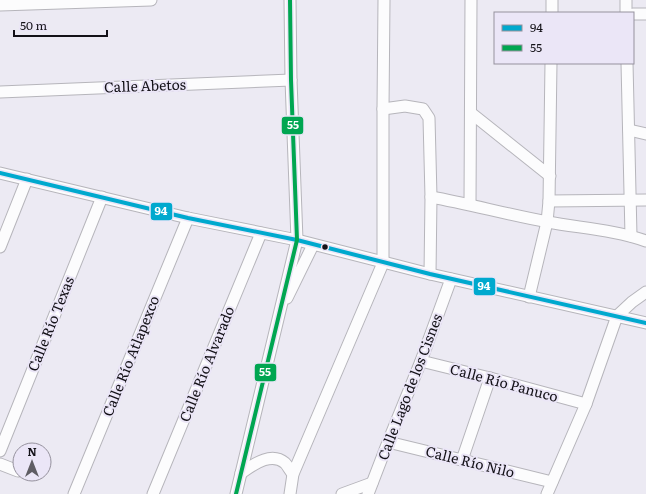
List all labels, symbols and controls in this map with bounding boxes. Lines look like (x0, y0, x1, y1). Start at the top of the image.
scale bar (14, 12, 107, 38)
legend (494, 12, 634, 64)
text: 50 m (20, 16, 47, 34)
text: 94 (530, 18, 543, 36)
text: 55 (530, 38, 542, 56)
street label: Calle Abetos (104, 74, 186, 96)
line badge: 55 (281, 116, 304, 135)
text: 55 (287, 116, 299, 132)
line badge: 94 (150, 202, 173, 221)
text: 94 (155, 202, 168, 218)
unlabelled marker (320, 242, 330, 252)
street label: Calle Río Texas (22, 273, 78, 374)
line badge: 94 (473, 277, 496, 296)
text: 94 (478, 277, 491, 293)
street label: Calle Río Atlapexco (97, 292, 163, 419)
street label: Calle Río Alvarado (174, 303, 238, 424)
street label: Calle Lago de los Cisnes (372, 311, 446, 463)
street label: Calle Río Panuco (448, 358, 560, 406)
line badge: 55 (254, 363, 277, 382)
text: 55 (259, 363, 271, 379)
street label: Calle Río Nilo (424, 440, 517, 482)
north arrow (12, 442, 52, 482)
text: N (27, 443, 37, 459)

